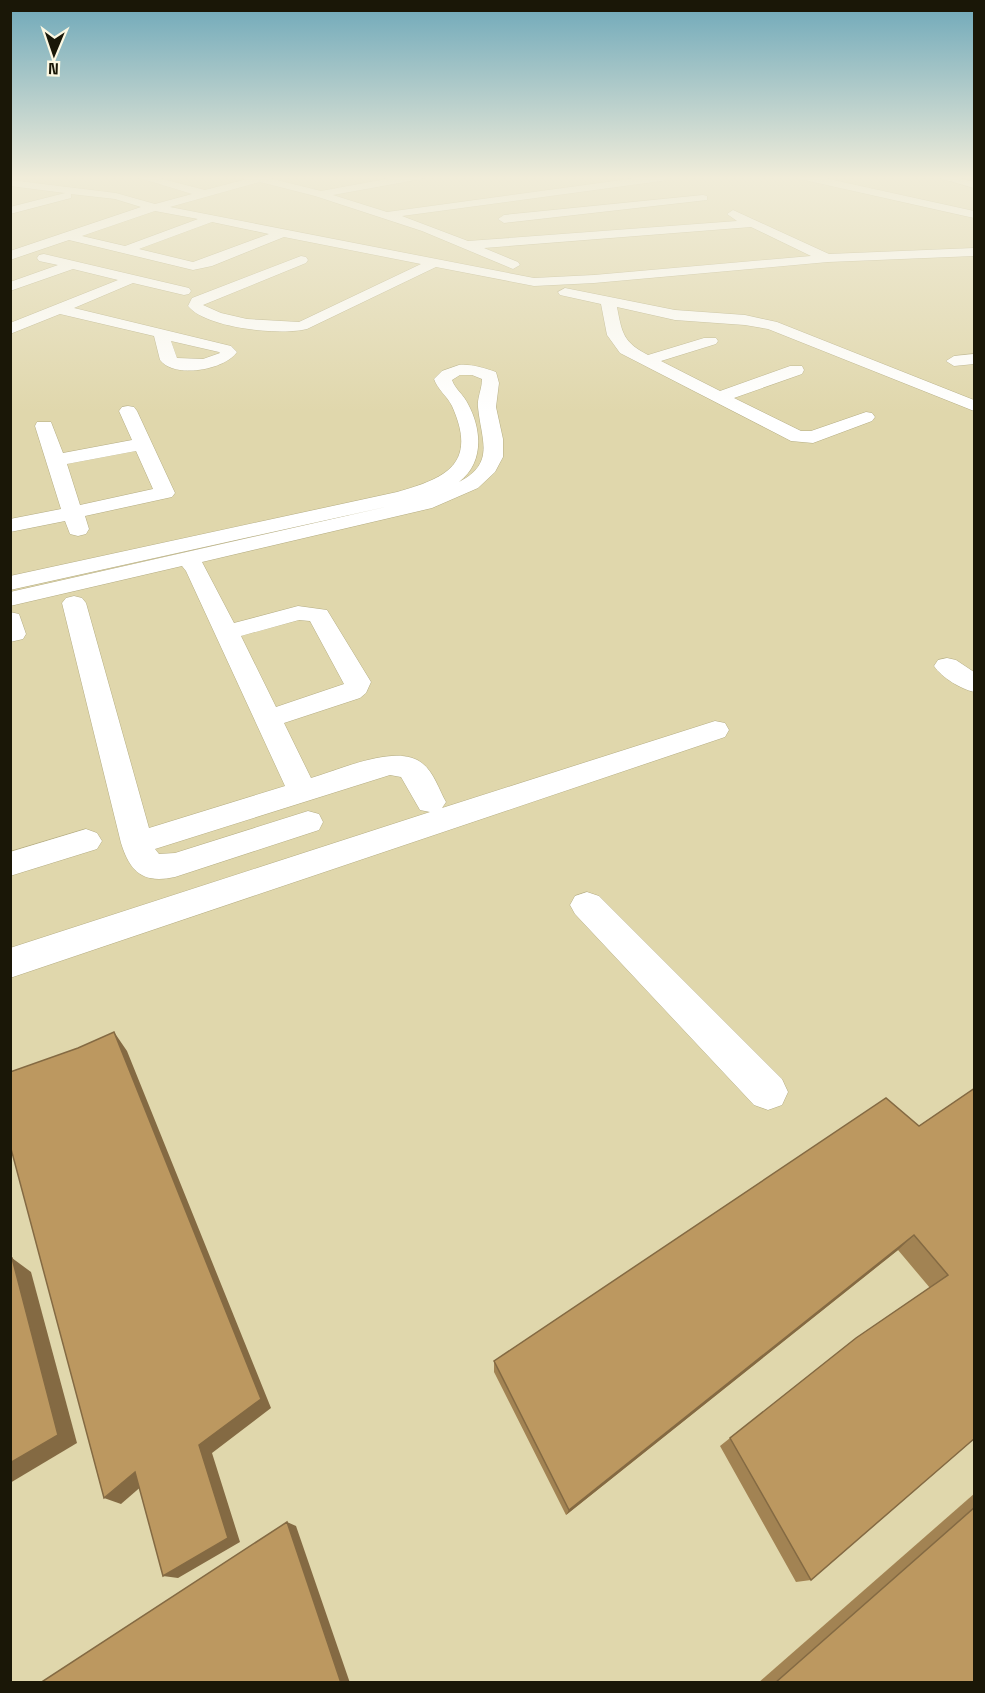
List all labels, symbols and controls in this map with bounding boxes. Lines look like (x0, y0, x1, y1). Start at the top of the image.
north arrow (24, 24, 84, 84)
text: N (48, 58, 59, 79)

